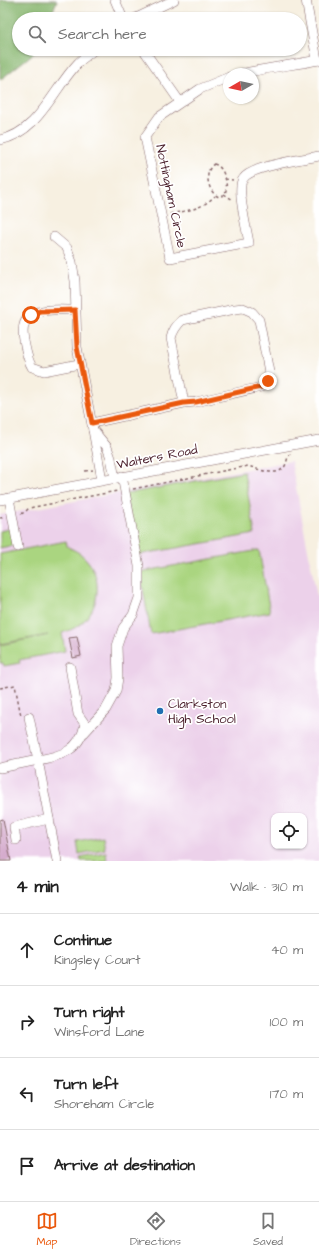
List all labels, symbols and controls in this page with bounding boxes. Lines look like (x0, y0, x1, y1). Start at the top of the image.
search box (12, 12, 307, 56)
icon: search (26, 23, 48, 45)
text: Search here (58, 24, 147, 45)
north arrow (223, 68, 259, 104)
street label: Nottingham Circle (150, 143, 191, 250)
route start (22, 306, 40, 324)
route end (259, 372, 277, 390)
street label: Walters Road (115, 440, 199, 474)
place label: Clarkston High School (168, 695, 236, 729)
marker: Clarkston High School (155, 706, 165, 716)
map controls (271, 813, 307, 849)
button: locate (271, 813, 307, 849)
text: 4 min (16, 875, 59, 899)
text: Walk · 310 m (230, 878, 303, 896)
text: Continue (54, 930, 112, 951)
icon: ahead (16, 939, 38, 961)
text: 40 m (271, 941, 303, 959)
text: Kingsley Court (54, 951, 141, 969)
text: Turn right (54, 1002, 125, 1023)
icon: right (16, 1011, 38, 1033)
text: 100 m (270, 1013, 303, 1031)
text: Winsford Lane (54, 1023, 144, 1041)
text: Turn left (54, 1074, 118, 1095)
icon: left (16, 1083, 38, 1105)
text: 170 m (270, 1085, 303, 1103)
text: Shoreham Circle (54, 1095, 154, 1113)
icon: arrive (16, 1155, 38, 1177)
text: Arrive at destination (54, 1155, 195, 1176)
tab: Map (36, 1210, 58, 1249)
tab: Directions (130, 1210, 181, 1249)
tab: Saved (253, 1210, 283, 1249)

